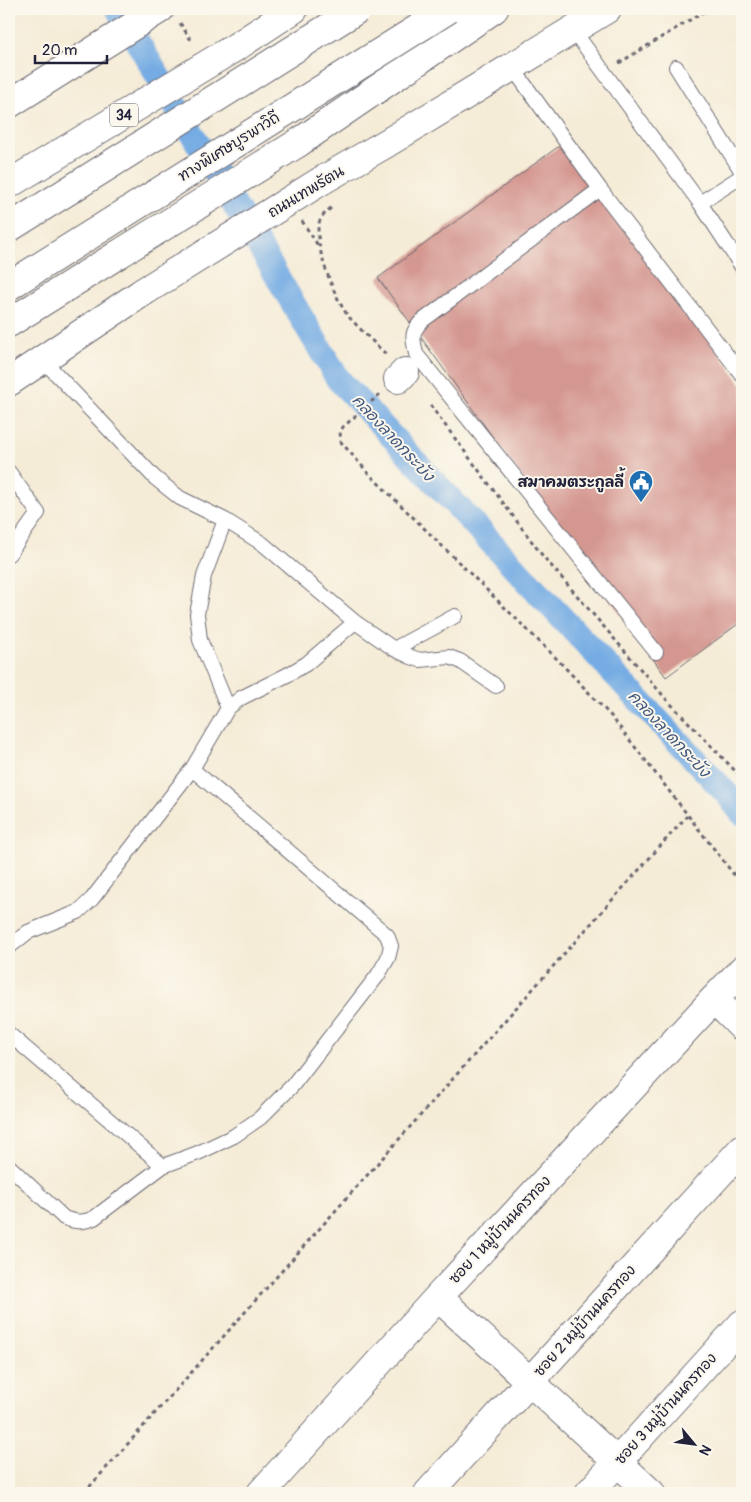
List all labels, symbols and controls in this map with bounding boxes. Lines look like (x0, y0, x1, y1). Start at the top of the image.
scale bar (35, 32, 108, 64)
text: 20 m (42, 41, 77, 60)
road number: 34 (110, 104, 138, 126)
street label: ทางพิเศษบูรพาวิถี (175, 108, 284, 187)
street label: ถนนเทพรัตน (264, 162, 348, 222)
water label: คลองลาดกระบัง (348, 391, 439, 486)
place label: สมาคมตระกูลลี้ (518, 466, 626, 493)
public building icon: สมาคมตระกูลลี้ (628, 469, 654, 503)
water label: คลองลาดกระบัง (624, 687, 715, 782)
street label: ซอย 1 หมู่บ้านนครทอง (444, 1171, 556, 1289)
street label: ซอย 2 หมู่บ้านนครทอง (529, 1261, 641, 1381)
street label: ซอย 3 หมู่บ้านนครทอง (610, 1349, 722, 1469)
north arrow (668, 1420, 718, 1470)
text: N (695, 1442, 715, 1458)

